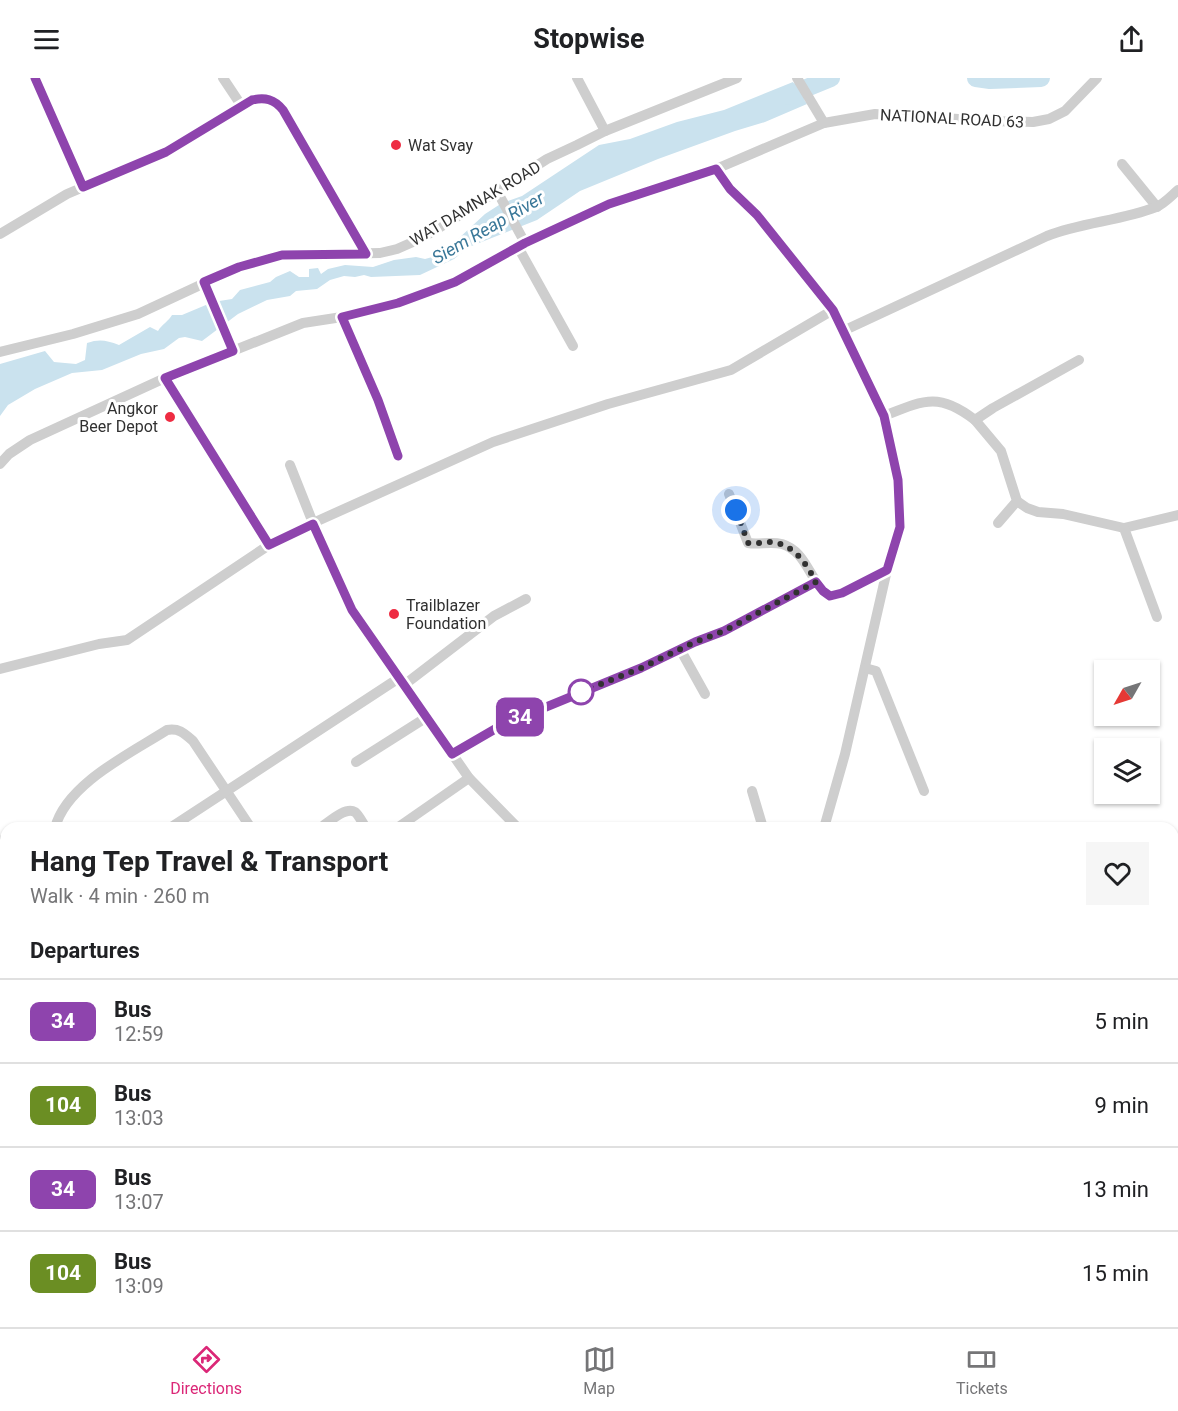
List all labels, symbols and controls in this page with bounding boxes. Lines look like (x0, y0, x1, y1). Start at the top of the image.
icon: menu (30, 23, 63, 56)
text: Stopwise (533, 23, 645, 55)
icon: share (1115, 23, 1148, 56)
street label: NATIONAL ROAD 63 (880, 105, 1024, 132)
place label: Wat Svay (408, 136, 474, 155)
marker: Wat Svay (389, 138, 403, 152)
street label: WAT DAMNAK ROAD (407, 157, 544, 250)
water label: Siem Reap River (428, 186, 548, 268)
place label: Angkor Beer Depot (79, 399, 159, 436)
marker: Angkor Beer Depot (163, 410, 177, 424)
your location (721, 495, 751, 525)
place label: Trailblazer Foundation (406, 596, 486, 633)
marker: Trailblazer Foundation (387, 607, 401, 621)
north arrow (1094, 660, 1160, 726)
map controls (1094, 660, 1160, 804)
unlabelled marker (568, 679, 594, 705)
line badge: 34 (493, 698, 547, 736)
text: 34 (508, 705, 532, 729)
button: layers (1094, 738, 1160, 804)
button: heart (1086, 842, 1149, 905)
text: Hang Tep Travel & Transport (30, 845, 388, 878)
text: Walk · 4 min · 260 m (30, 884, 209, 908)
text: Departures (30, 938, 140, 963)
text: Bus (114, 997, 152, 1022)
text: 34 (51, 1009, 75, 1033)
text: 5 min (1094, 1009, 1149, 1034)
text: 12:59 (114, 1022, 164, 1046)
text: Bus (114, 1081, 152, 1106)
text: 104 (45, 1093, 81, 1117)
text: 9 min (1094, 1093, 1149, 1118)
text: 13:03 (114, 1106, 164, 1130)
text: Bus (114, 1165, 152, 1190)
text: 34 (51, 1177, 75, 1201)
text: 13 min (1082, 1177, 1149, 1202)
text: 13:07 (114, 1190, 164, 1214)
text: Bus (114, 1249, 152, 1274)
text: 104 (45, 1261, 81, 1285)
text: 15 min (1082, 1261, 1149, 1286)
text: 13:09 (114, 1274, 164, 1298)
tab: Directions (170, 1343, 242, 1398)
tab: Map (583, 1343, 616, 1398)
tab: Tickets (956, 1343, 1008, 1398)

